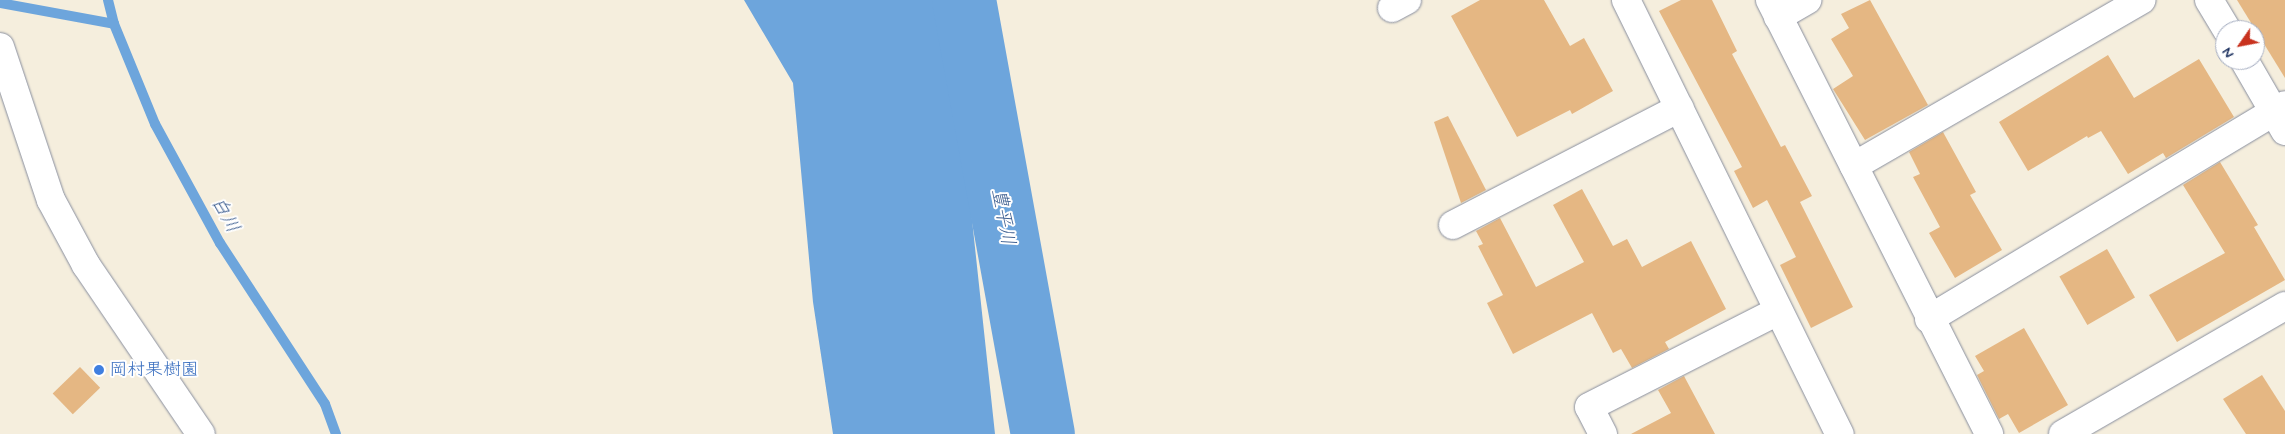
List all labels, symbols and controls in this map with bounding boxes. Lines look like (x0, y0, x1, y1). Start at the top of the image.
north arrow (2215, 20, 2265, 70)
text: N (2218, 44, 2238, 61)
water label: 豊平川 (987, 187, 1019, 247)
water label: 白川 (206, 193, 244, 237)
place label: 岡村果樹園 (109, 359, 199, 381)
marker: 岡村果樹園 (93, 364, 105, 376)

